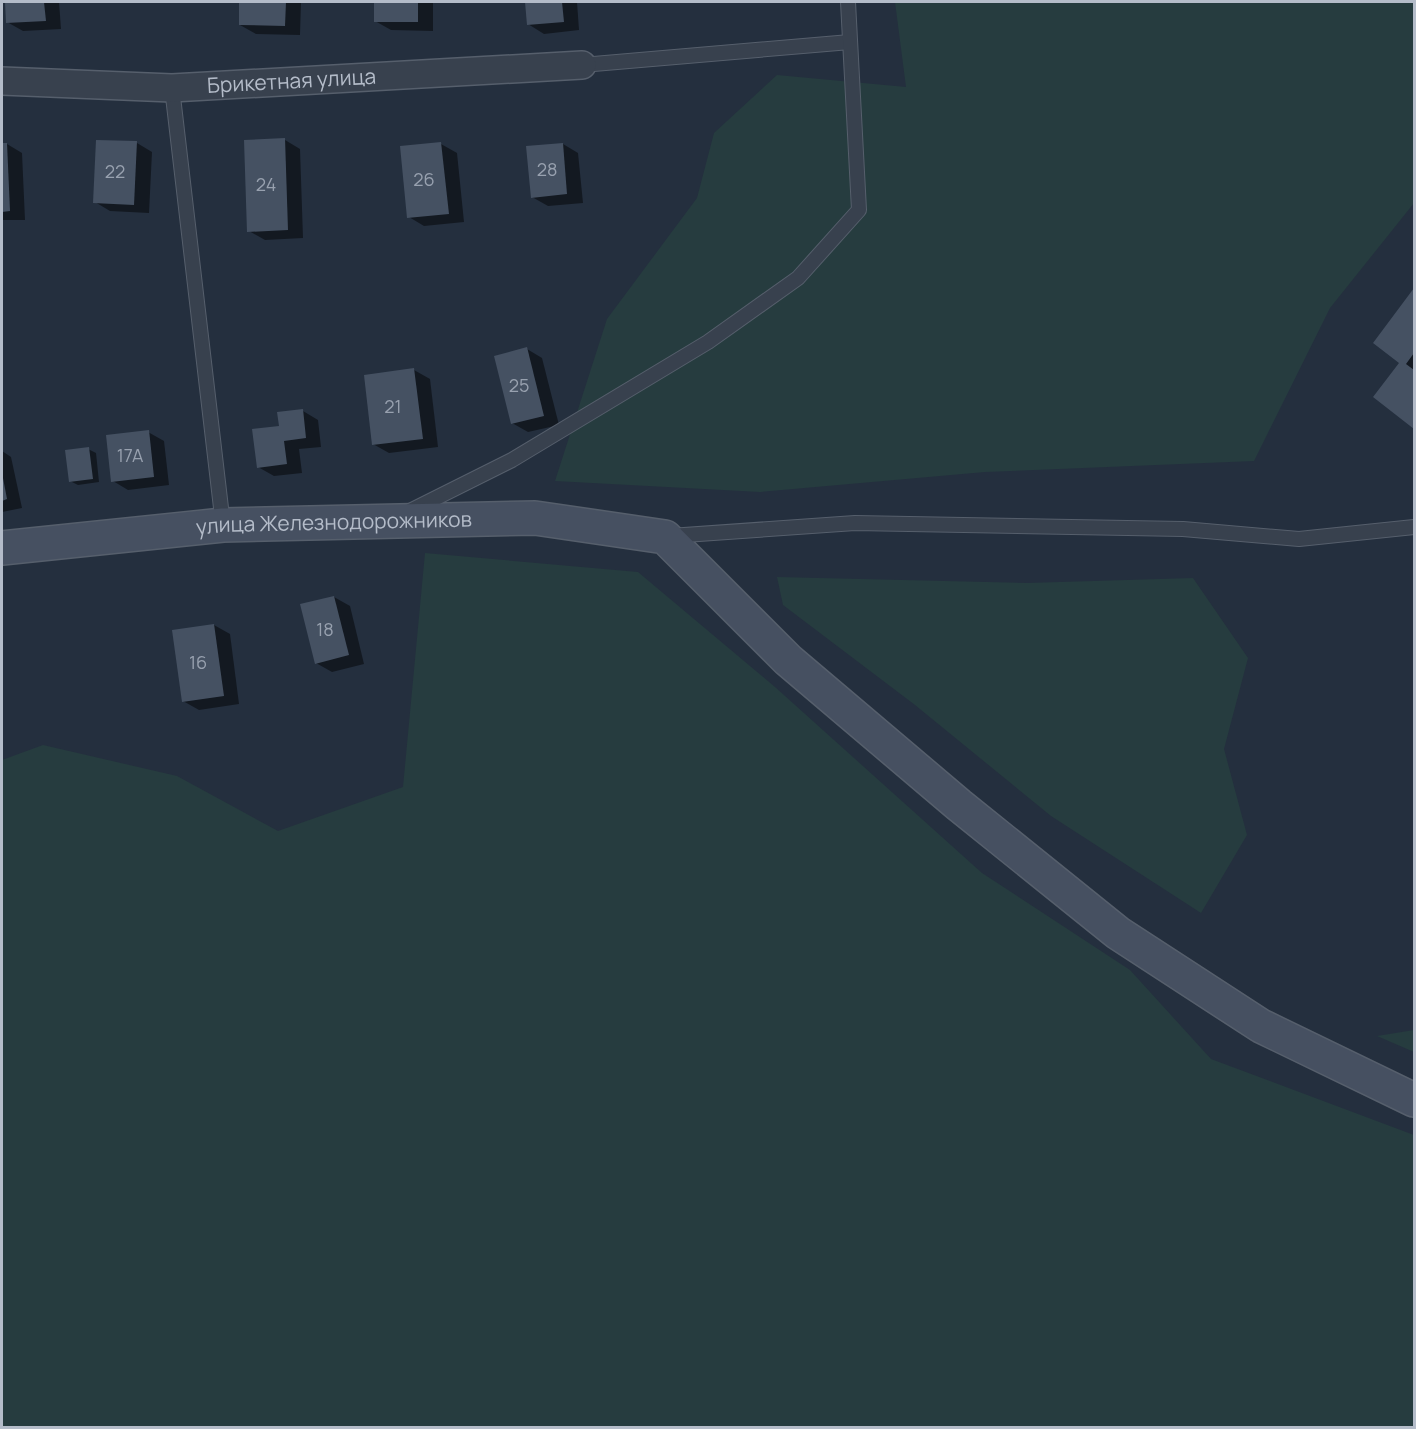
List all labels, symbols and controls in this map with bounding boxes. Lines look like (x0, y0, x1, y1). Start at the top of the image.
street label: Брикетная улица (206, 62, 377, 99)
house number: 28 (537, 157, 557, 181)
house number: 22 (105, 159, 125, 183)
house number: 26 (413, 167, 435, 191)
house number: 24 (256, 172, 276, 196)
house number: 25 (509, 373, 529, 397)
house number: 21 (384, 394, 402, 418)
house number: 17А (117, 443, 144, 467)
street label: улица Железнодорожников (194, 504, 472, 541)
house number: 18 (316, 617, 334, 641)
house number: 16 (189, 650, 207, 674)

